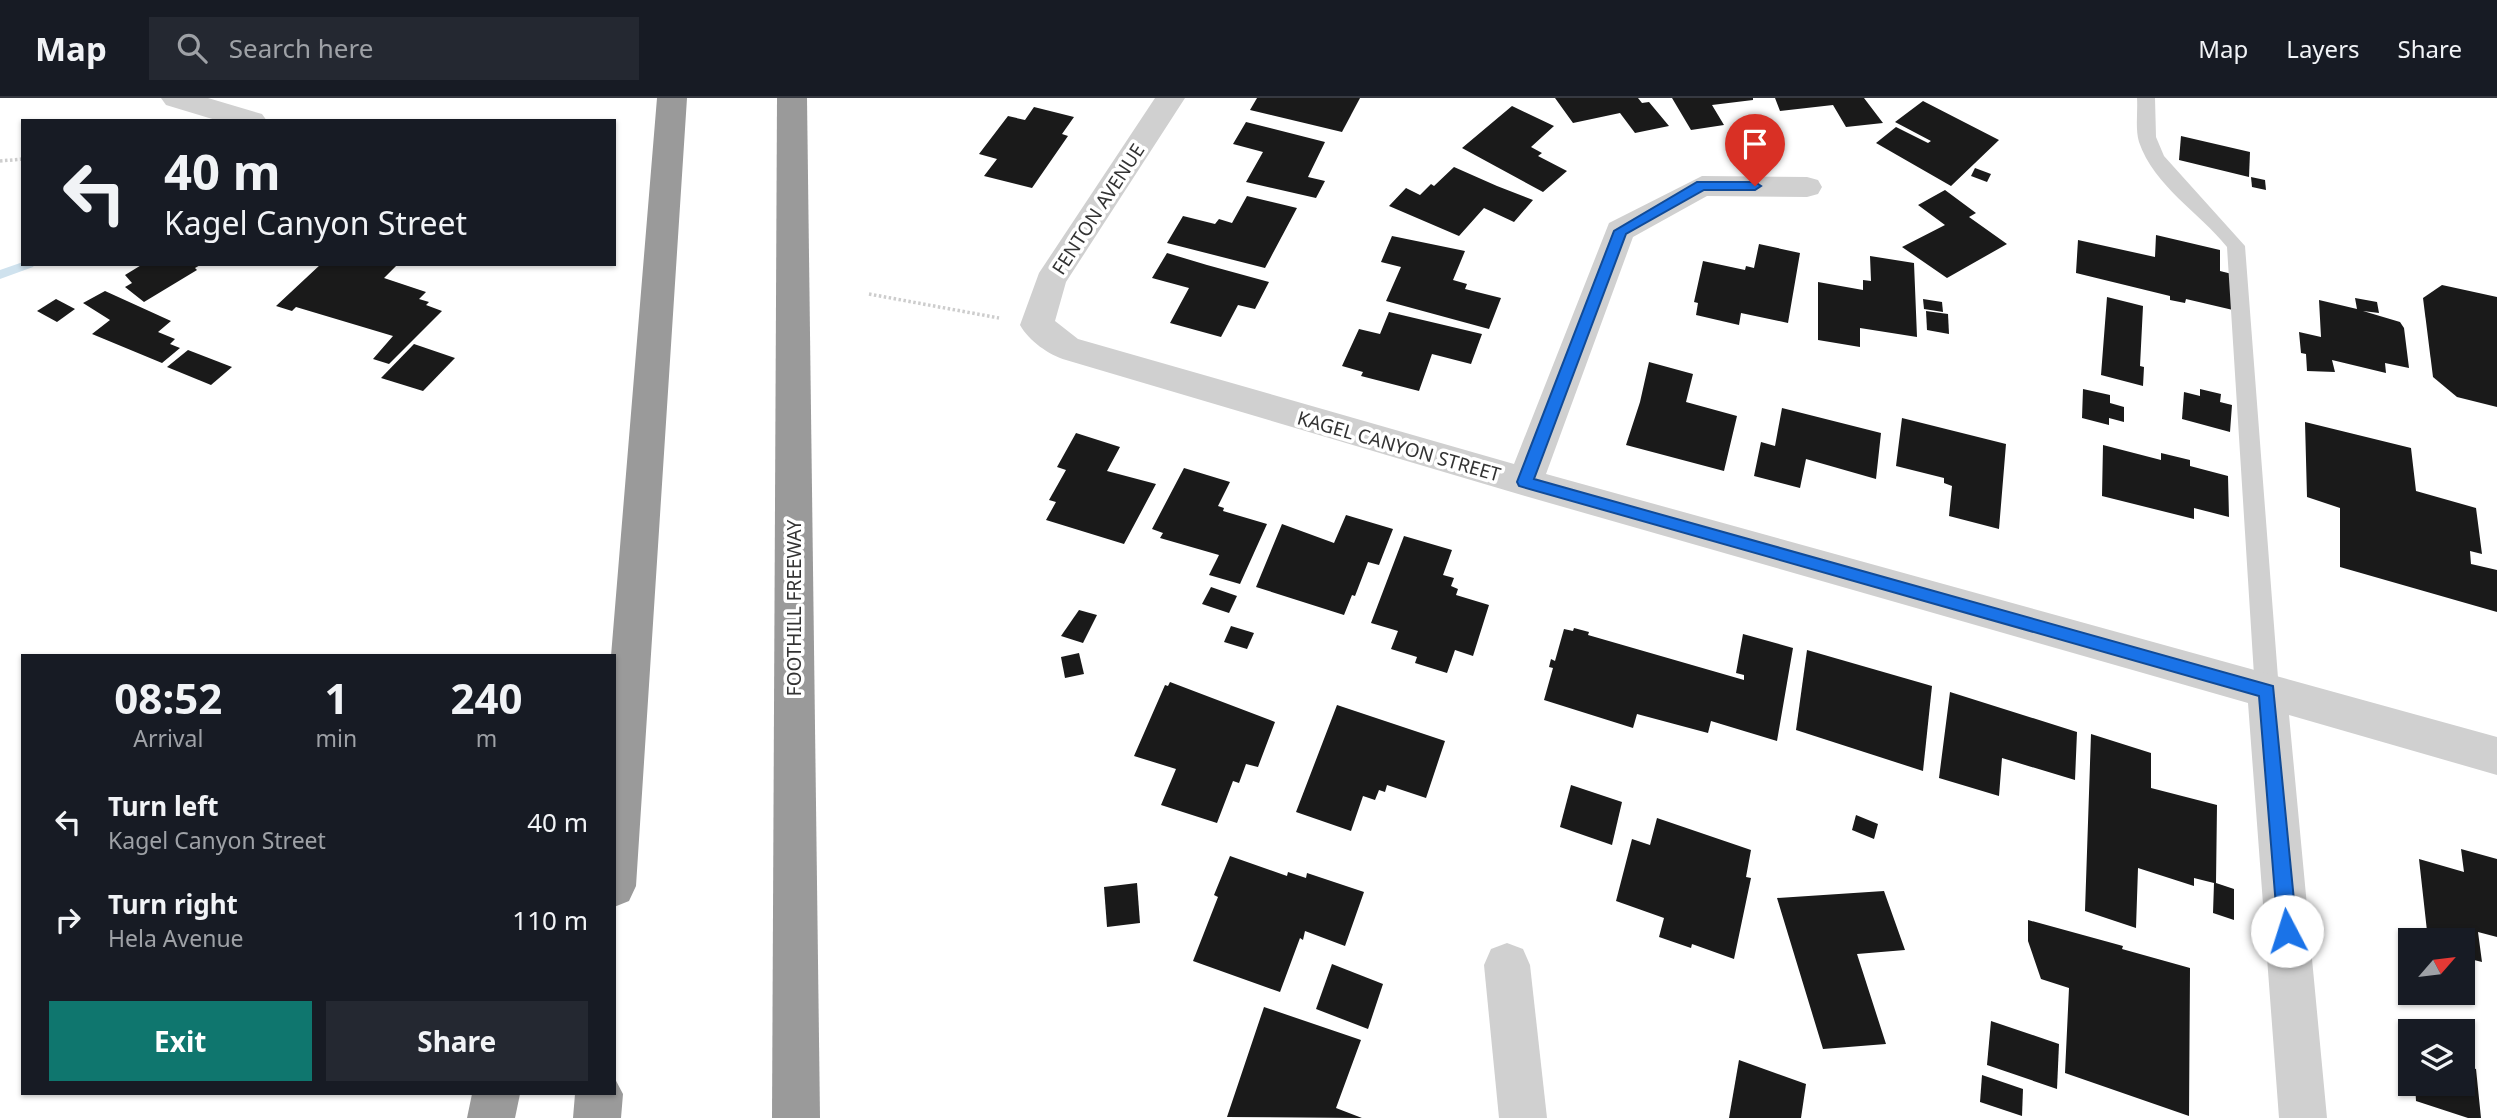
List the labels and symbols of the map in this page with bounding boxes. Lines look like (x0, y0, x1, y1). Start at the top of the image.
pin (1725, 114, 1785, 186)
street label: FENTON AVENUE (1046, 138, 1150, 280)
street label: KAGEL CANYON STREET (1294, 404, 1504, 488)
street label: FOOTHILL FREEWAY (781, 520, 807, 696)
position arrow (2250, 894, 2324, 968)
north arrow (2398, 928, 2474, 1004)

